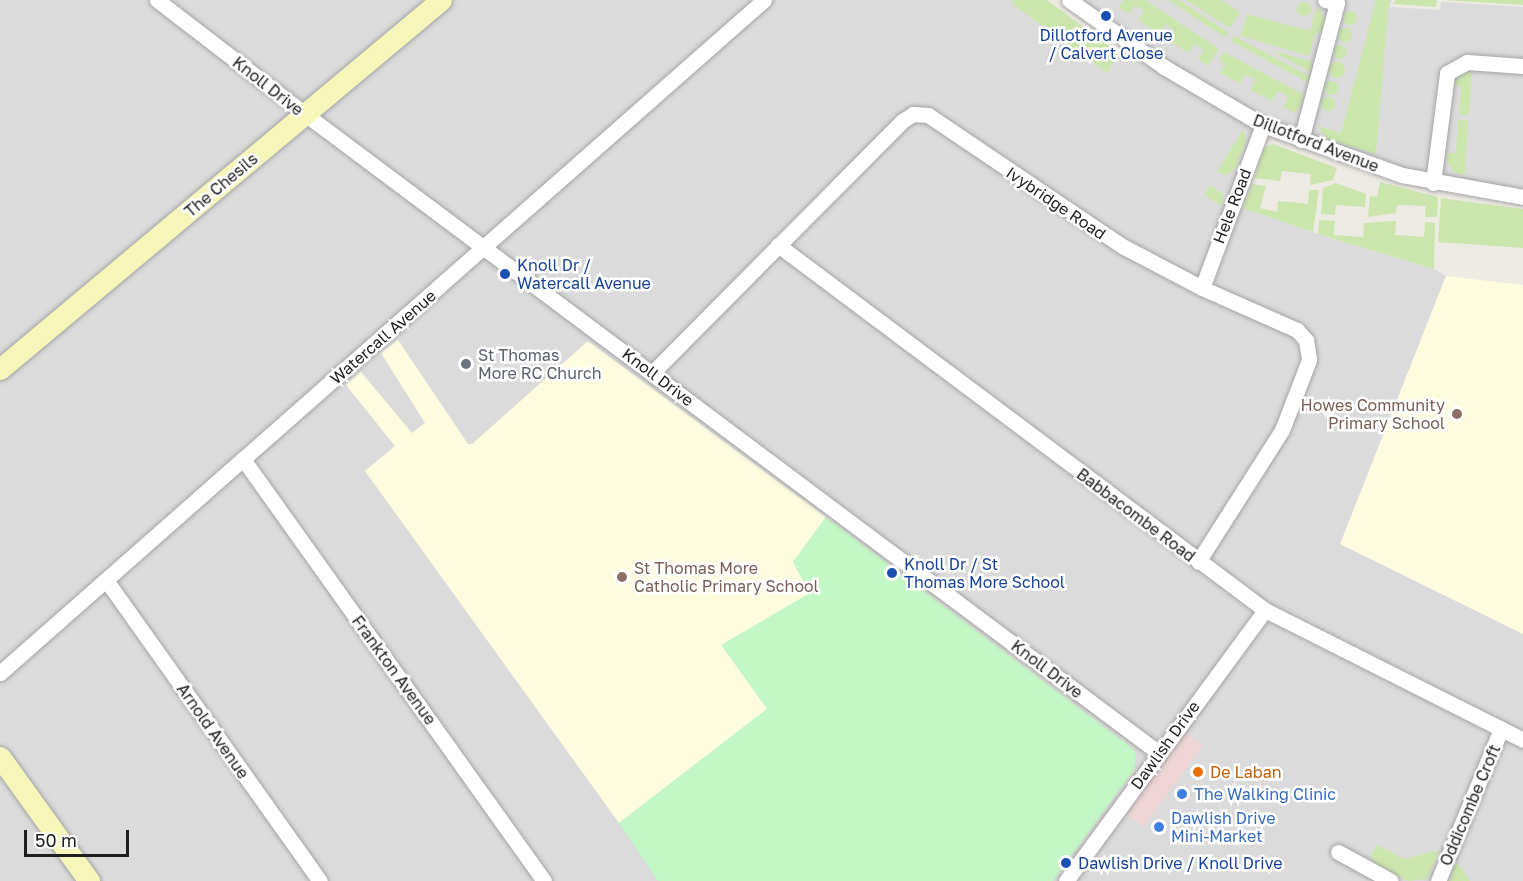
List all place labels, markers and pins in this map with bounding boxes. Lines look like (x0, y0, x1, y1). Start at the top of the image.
marker: Dillotford Avenue / Calvert Close (1099, 9, 1113, 23)
place label: Dillotford Avenue / Calvert Close (1039, 25, 1173, 63)
place label: Knoll Dr / Watercall Avenue (517, 255, 651, 293)
marker: Knoll Dr / Watercall Avenue (498, 267, 512, 281)
place label: St Thomas More RC Church (478, 345, 602, 383)
marker: St Thomas More RC Church (459, 357, 473, 371)
place label: Howes Community Primary School (1301, 395, 1445, 433)
marker: Howes Community Primary School (1450, 407, 1464, 421)
place label: Knoll Dr / St Thomas More School (904, 554, 1065, 592)
place label: St Thomas More Catholic Primary School (634, 558, 819, 596)
marker: Knoll Dr / St Thomas More School (885, 566, 899, 580)
marker: St Thomas More Catholic Primary School (615, 570, 629, 584)
place label: De Laban (1210, 762, 1282, 782)
marker: De Laban (1191, 765, 1205, 779)
place label: The Walking Clinic (1194, 784, 1336, 804)
marker: The Walking Clinic (1175, 787, 1189, 801)
place label: Dawlish Drive Mini-Market (1171, 808, 1275, 846)
marker: Dawlish Drive Mini-Market (1152, 820, 1166, 834)
place label: Dawlish Drive / Knoll Drive (1078, 853, 1282, 873)
marker: Dawlish Drive / Knoll Drive (1059, 856, 1073, 870)

